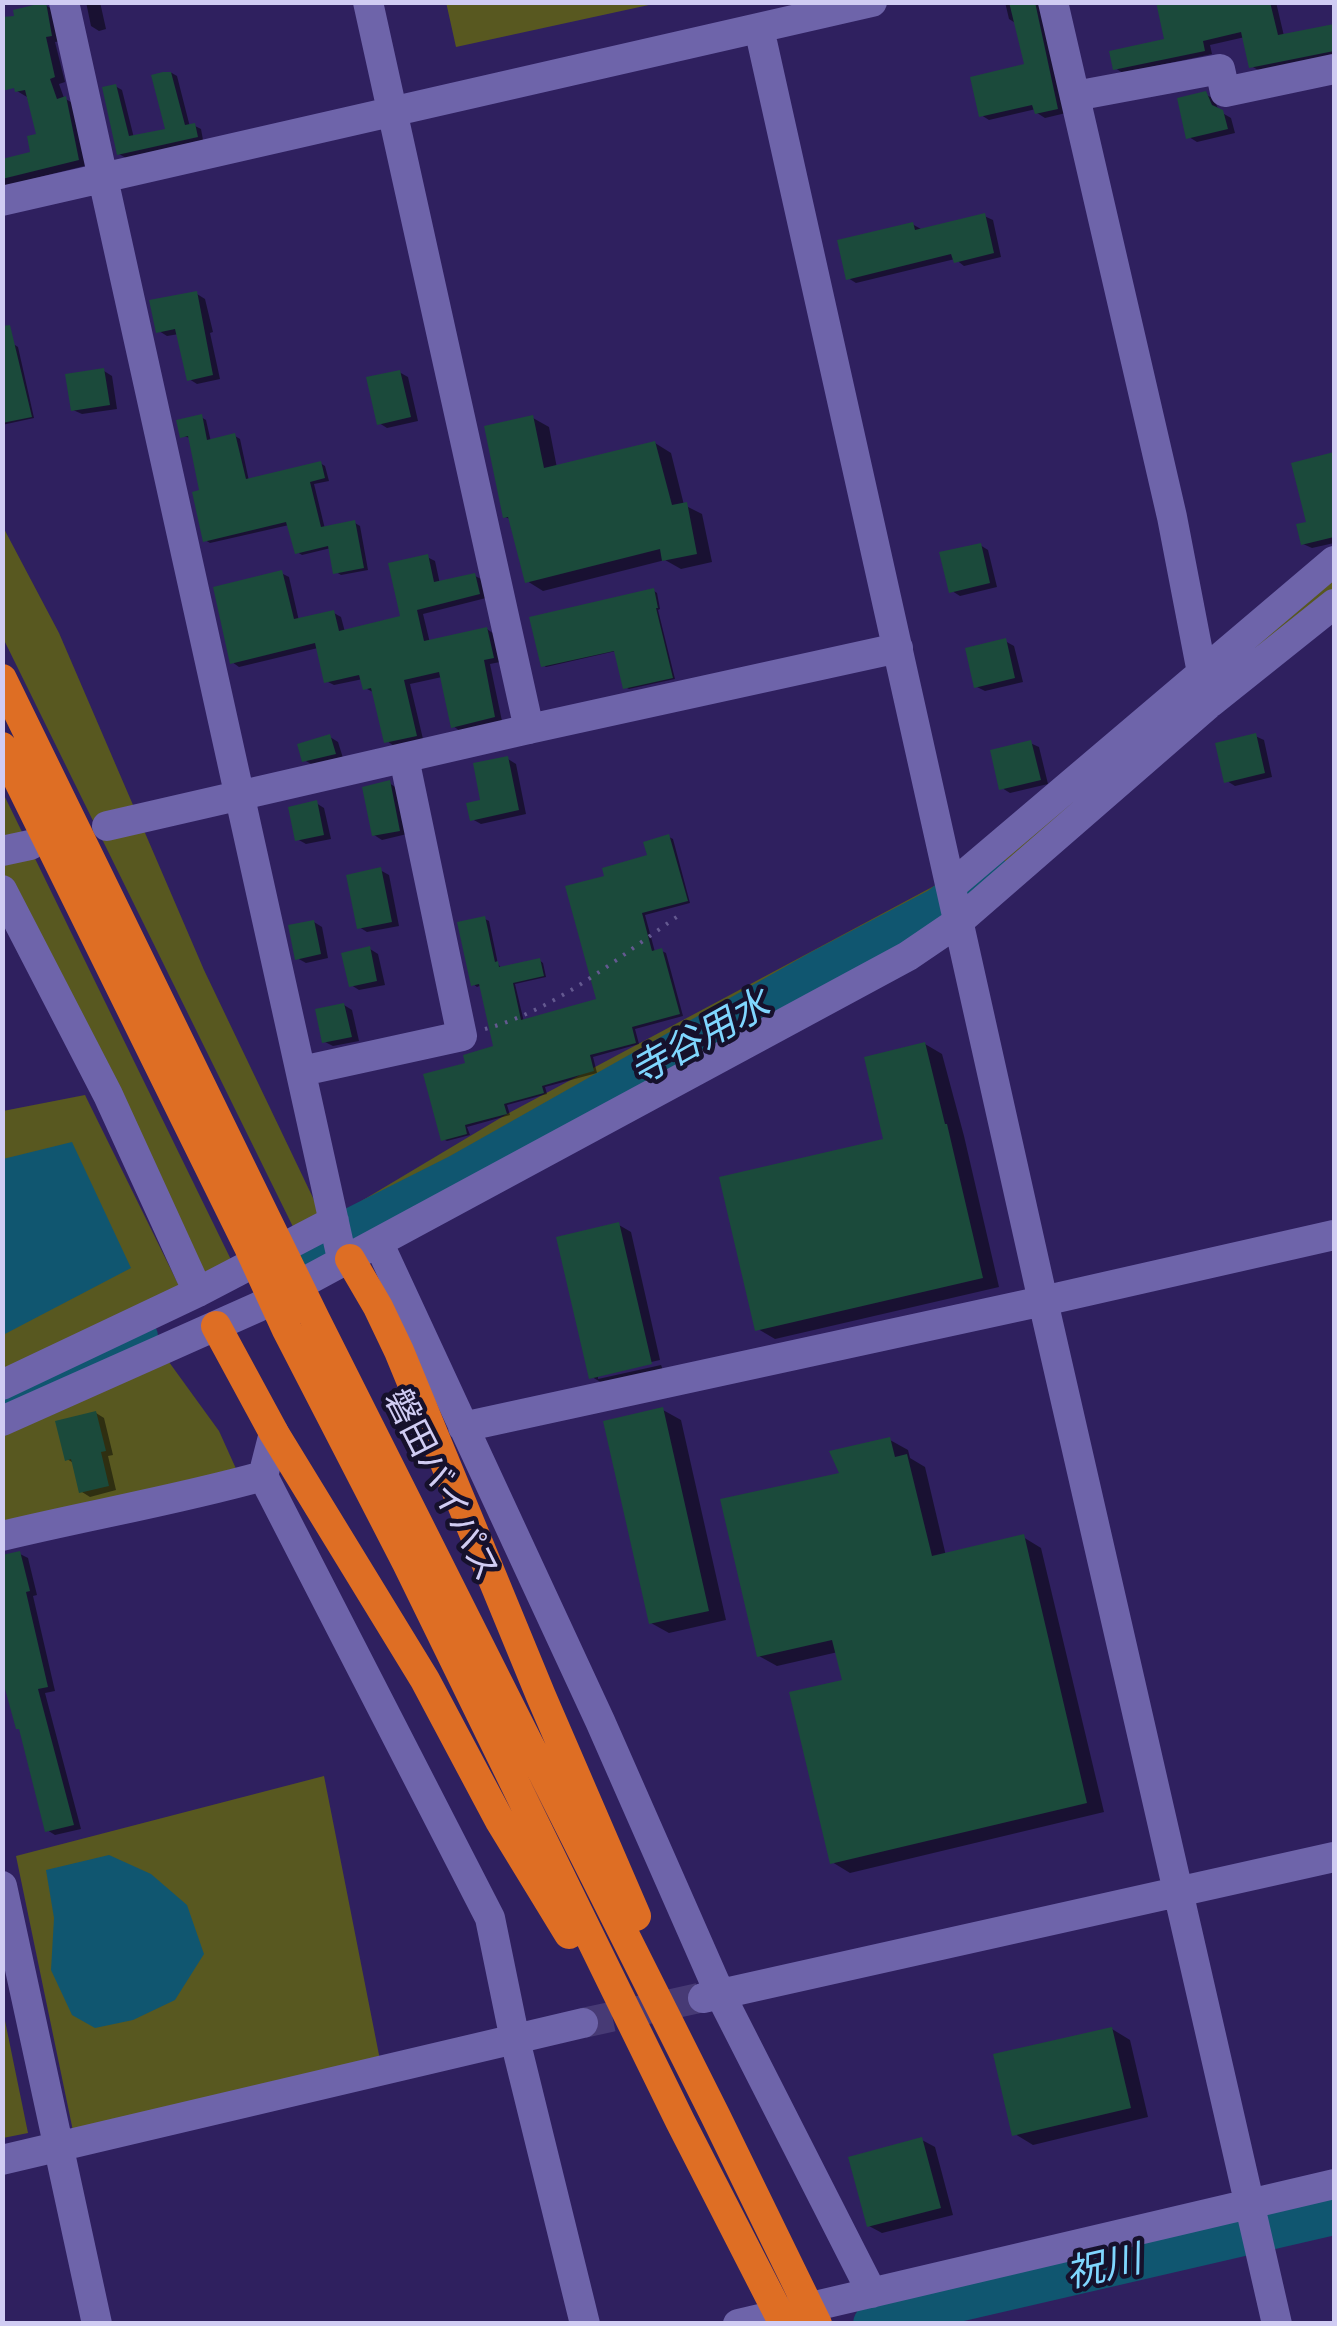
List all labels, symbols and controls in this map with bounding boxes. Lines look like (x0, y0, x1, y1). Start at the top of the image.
water label: 寺谷用水 (623, 983, 779, 1097)
street label: 磐田バイパス (374, 1383, 506, 1589)
water label: 祝川 (1062, 2238, 1146, 2300)

